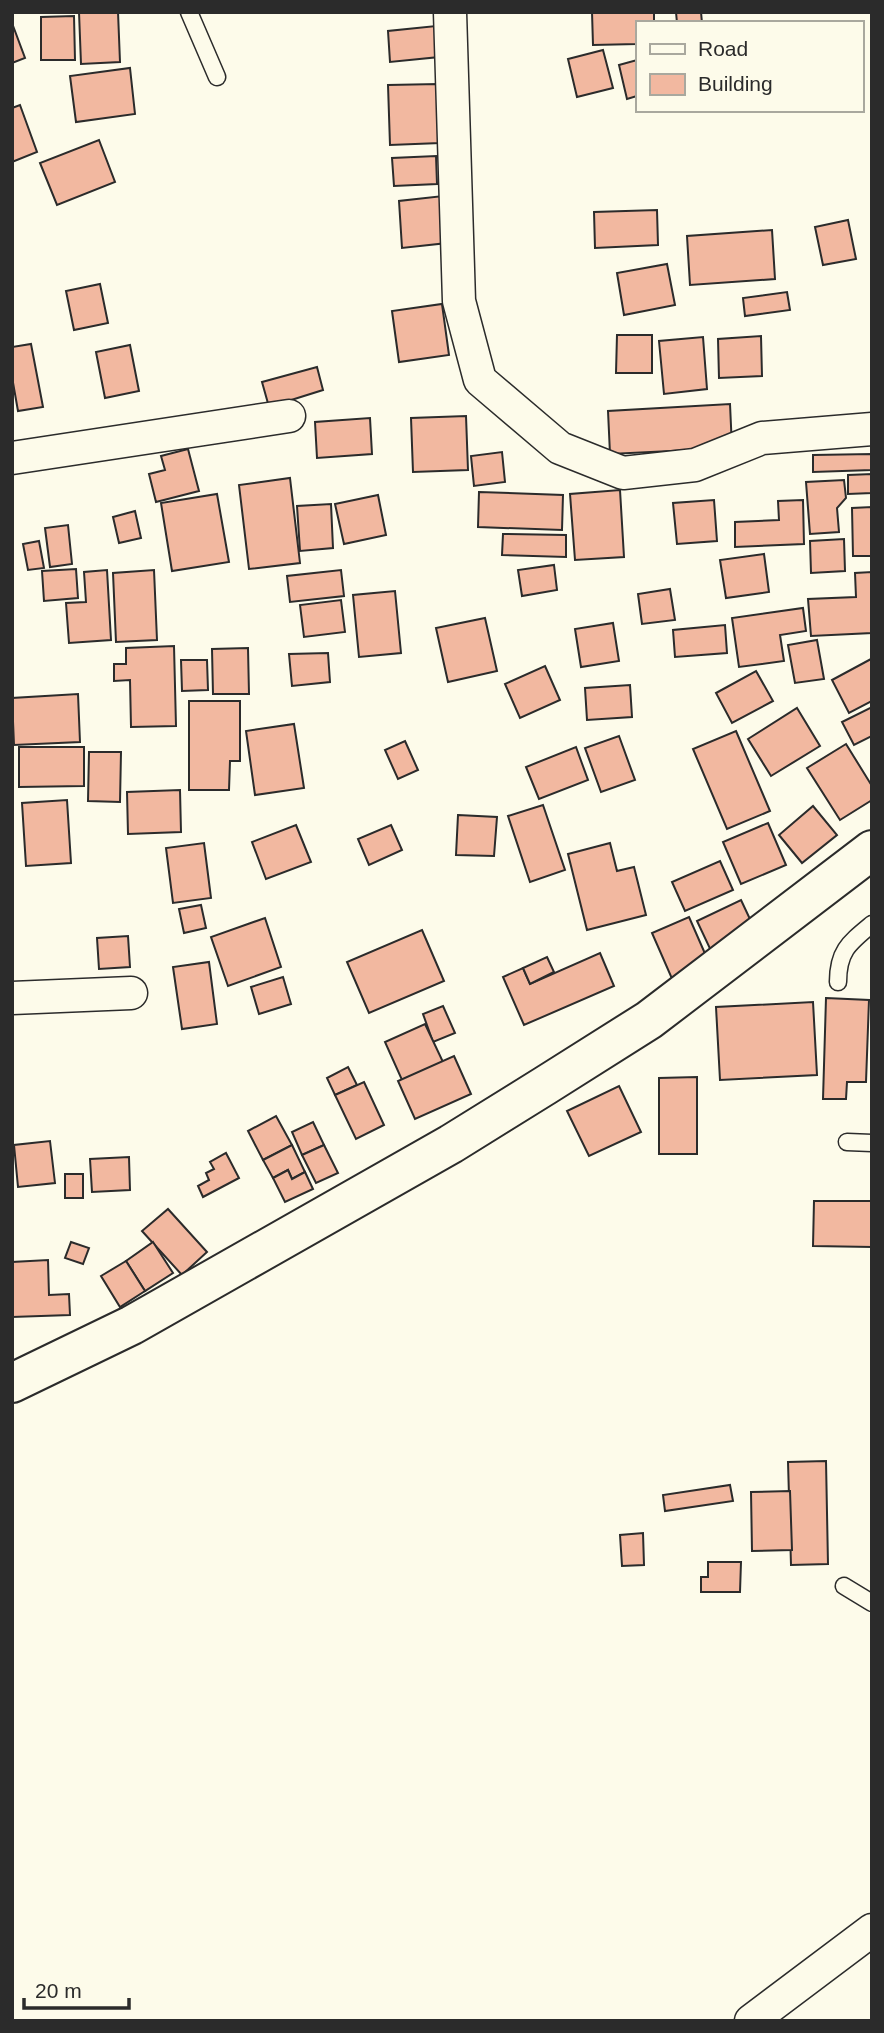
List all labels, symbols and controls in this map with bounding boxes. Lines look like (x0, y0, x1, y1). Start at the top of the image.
legend (636, 21, 863, 112)
text: Road (698, 37, 748, 60)
text: Building (698, 72, 773, 95)
scale bar (24, 1966, 130, 2010)
text: 20 m (35, 1979, 82, 2002)

